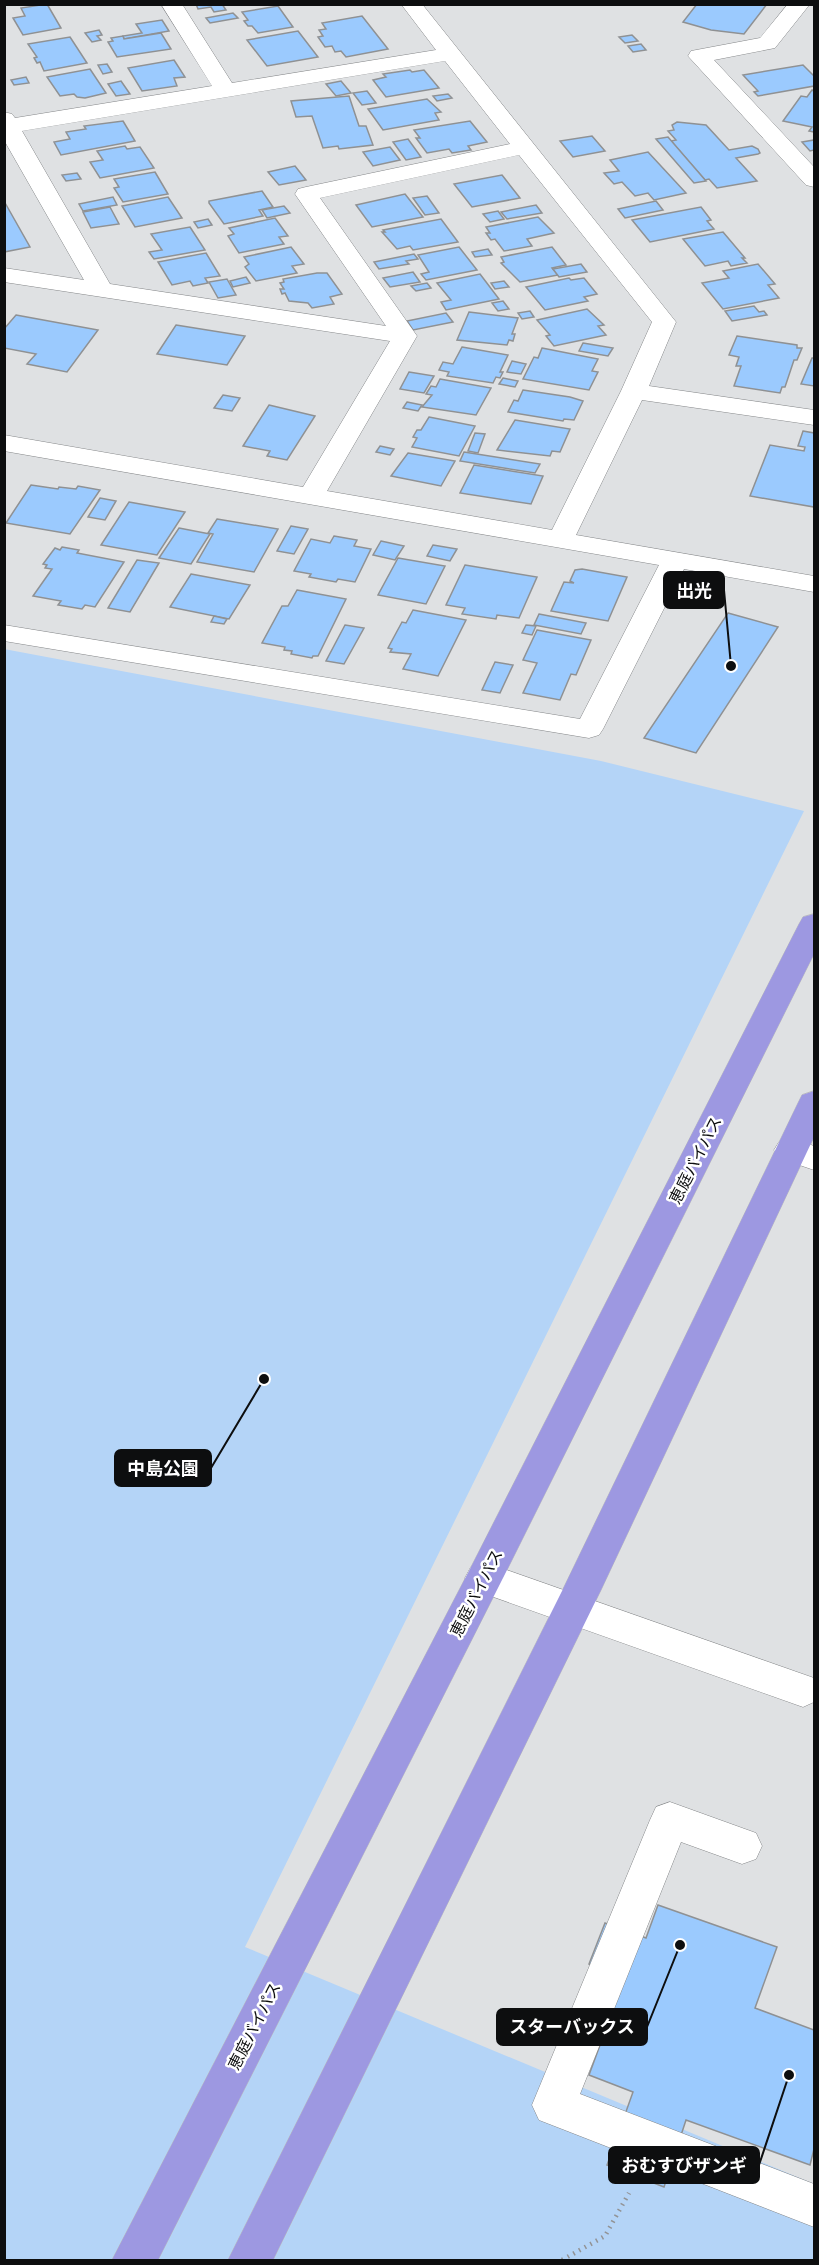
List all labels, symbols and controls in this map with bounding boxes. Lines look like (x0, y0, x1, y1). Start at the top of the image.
callout: 出光 (664, 572, 724, 608)
text: 出光 (676, 580, 712, 601)
street label: 恵庭バイパス (665, 1113, 726, 1207)
callout: 中島公園 (115, 1450, 211, 1486)
text: 中島公園 (127, 1458, 199, 1479)
street label: 恵庭バイパス (446, 1546, 507, 1640)
street label: 恵庭バイパス (224, 1979, 285, 2073)
callout: スターバックス (497, 2009, 647, 2045)
text: スターバックス (509, 2016, 635, 2037)
callout: おむすびザンギ (609, 2147, 759, 2183)
text: おむすびザンギ (621, 2155, 747, 2176)

